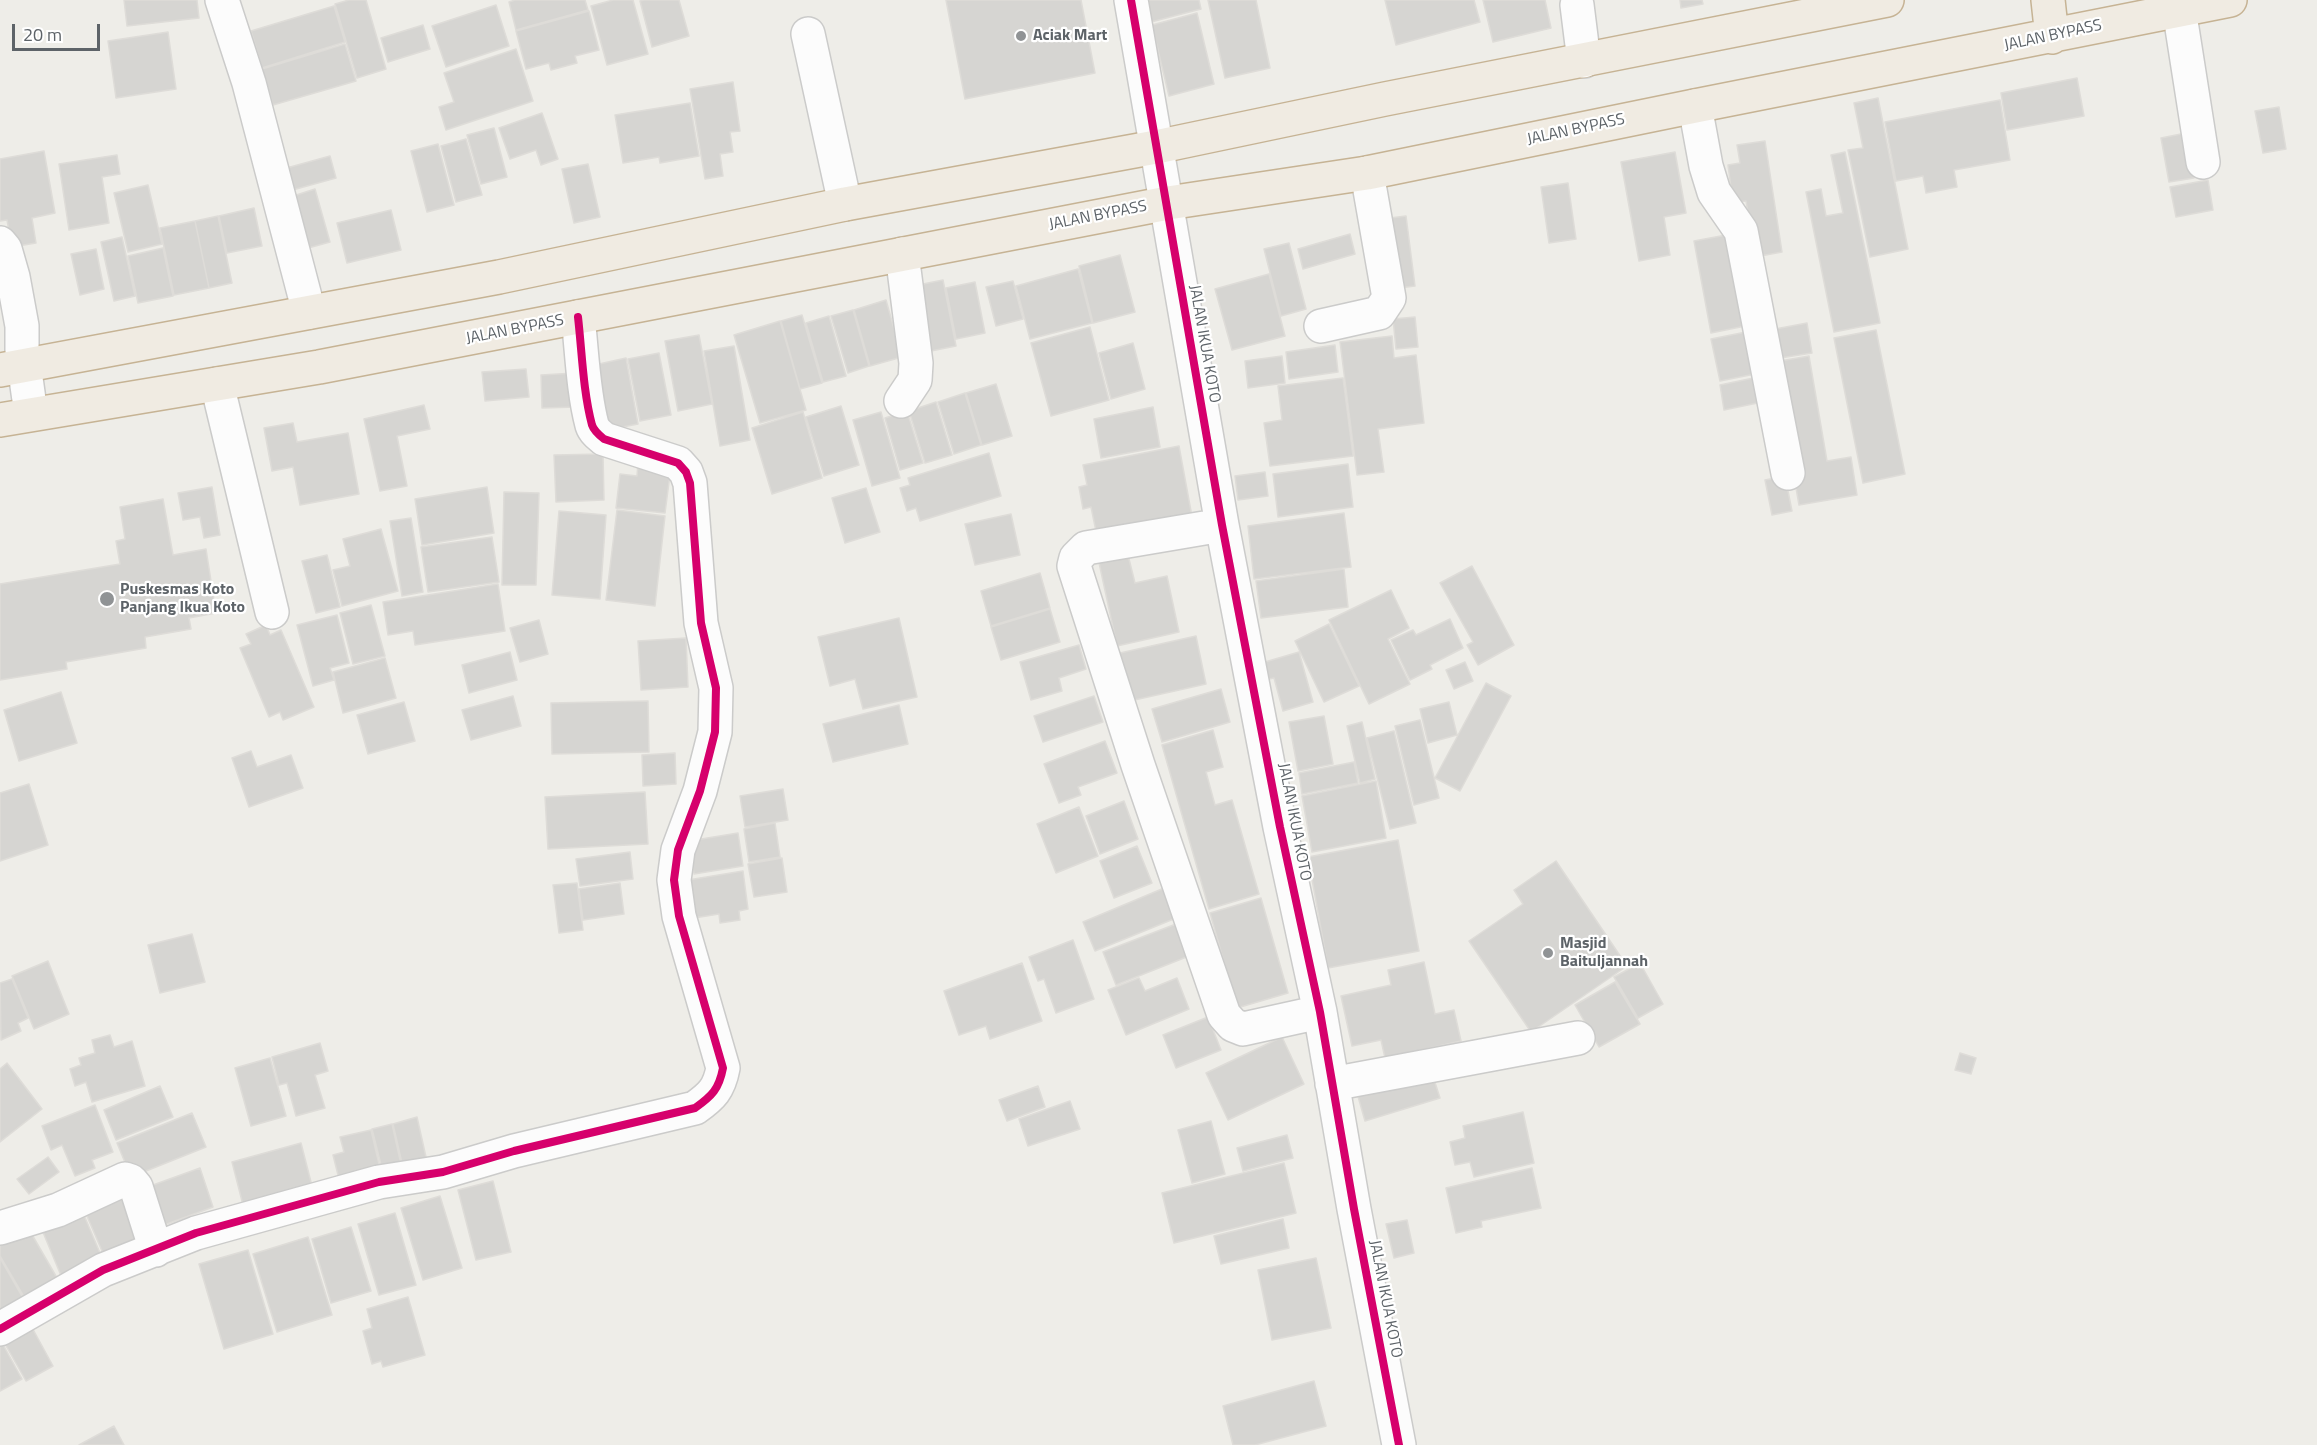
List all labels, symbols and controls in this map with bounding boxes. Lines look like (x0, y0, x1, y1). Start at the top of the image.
scale bar (15, 12, 104, 50)
street label: JALAN BYPASS (2002, 16, 2104, 56)
text: 20 m (23, 21, 62, 48)
place label: Aciak Mart (1033, 26, 1107, 46)
marker: Aciak Mart (1014, 29, 1028, 43)
street label: JALAN BYPASS (1525, 110, 1627, 150)
street label: JALAN BYPASS (1047, 197, 1149, 235)
street label: JALAN IKUA KOTO (1184, 283, 1224, 405)
street label: JALAN BYPASS (464, 311, 566, 349)
place label: Puskesmas Koto Panjang Ikua Koto (120, 580, 245, 618)
marker: Puskesmas Koto Panjang Ikua Koto (98, 590, 116, 608)
street label: JALAN IKUA KOTO (1273, 761, 1315, 883)
place label: Masjid Baituljannah (1560, 934, 1648, 972)
marker: Masjid Baituljannah (1541, 946, 1555, 960)
street label: JALAN IKUA KOTO (1364, 1238, 1406, 1360)

